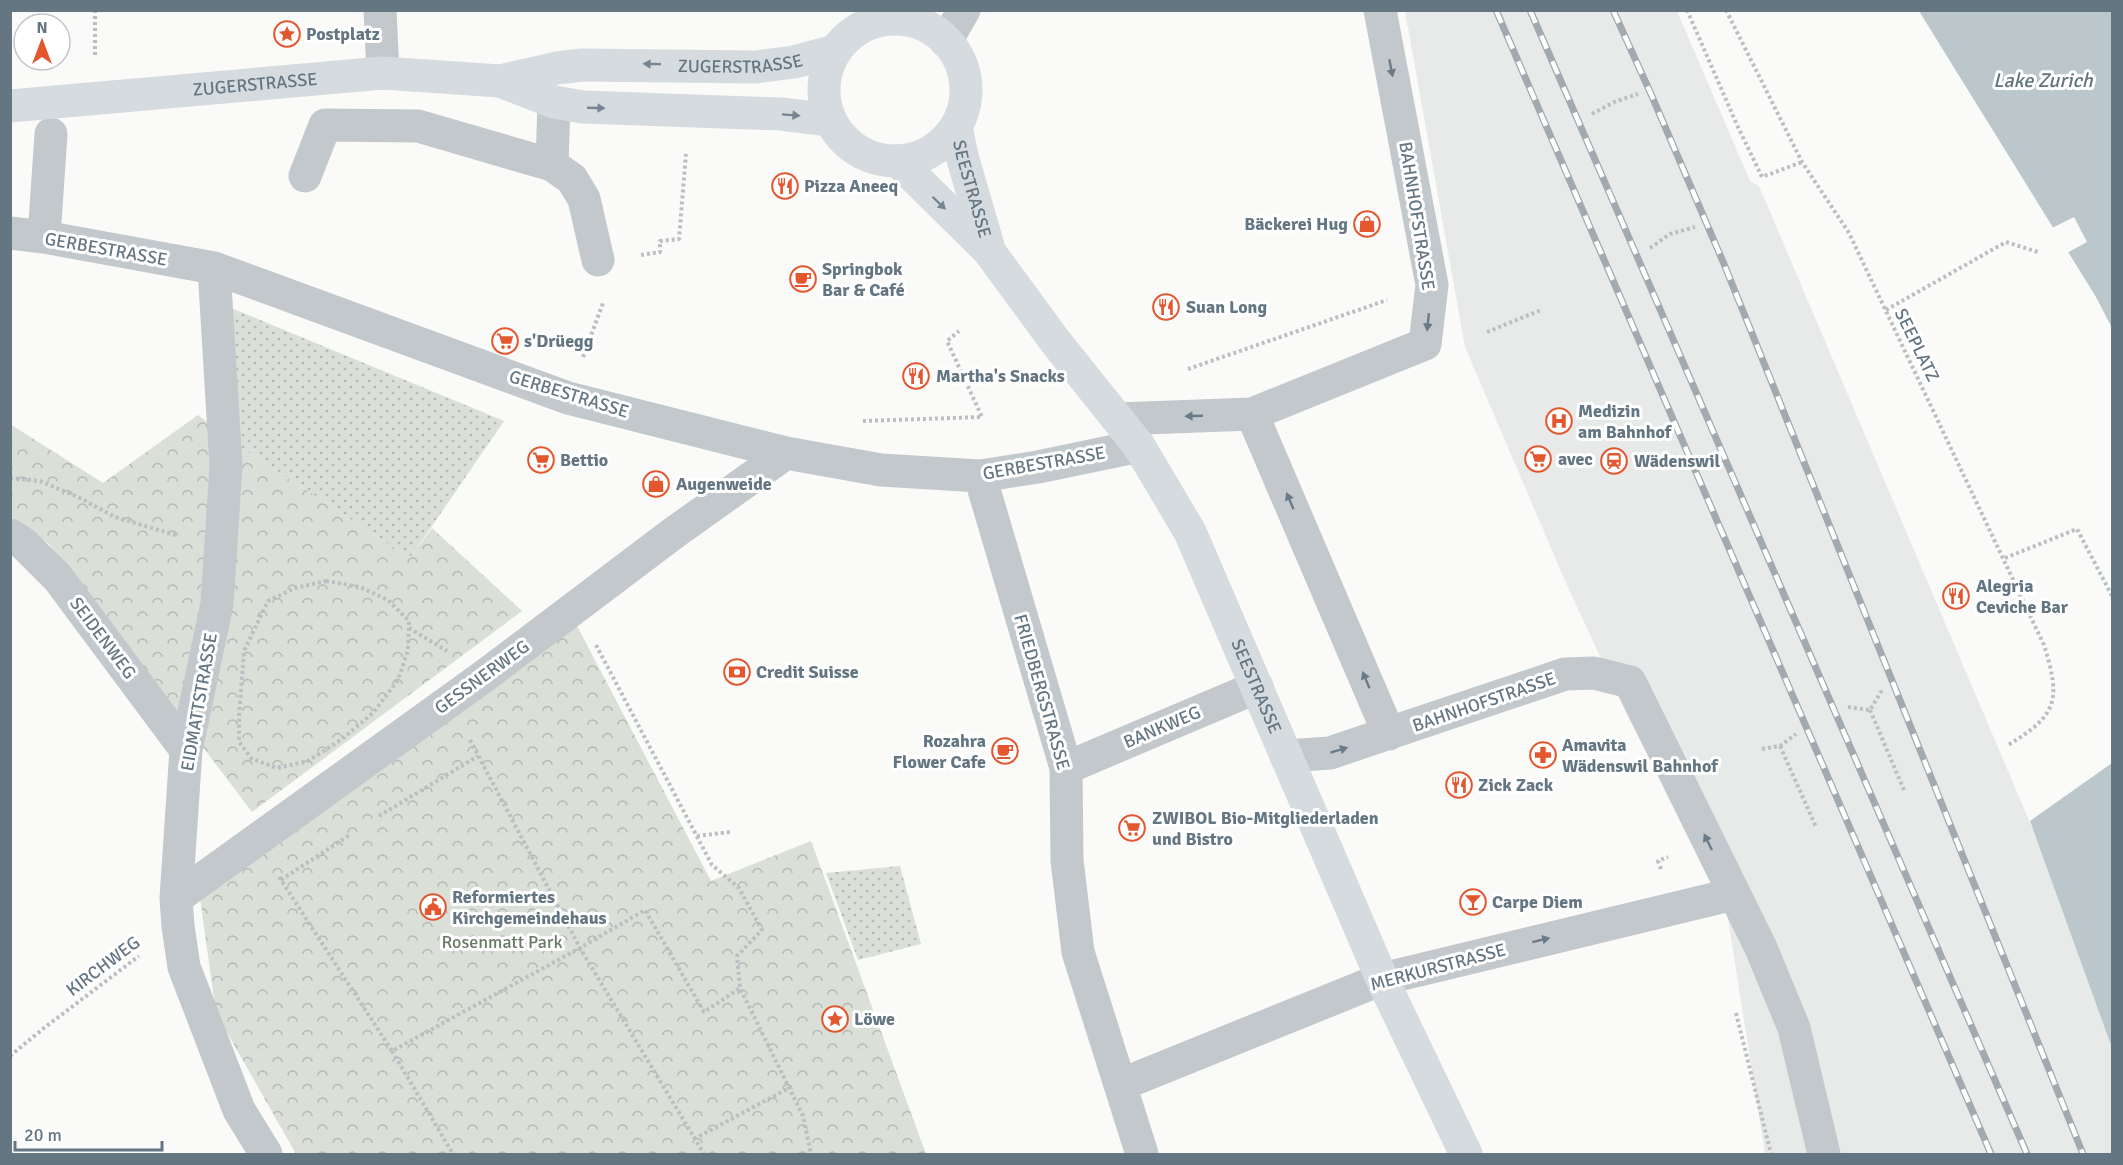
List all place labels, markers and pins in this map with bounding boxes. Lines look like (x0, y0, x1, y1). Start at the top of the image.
place icon: Postplatz (272, 19, 302, 49)
place label: Postplatz (306, 23, 380, 45)
restaurant icon: Pizza Aneeq (770, 171, 800, 201)
place label: Pizza Aneeq (804, 175, 899, 197)
shop icon: Bäckerei Hug (1352, 209, 1382, 239)
place label: Bäckerei Hug (1244, 213, 1348, 235)
place label: Springbok Bar & Café (822, 258, 905, 301)
cafe icon: Springbok Bar & Café (788, 264, 818, 294)
restaurant icon: Suan Long (1151, 292, 1181, 322)
place label: Suan Long (1186, 296, 1267, 318)
supermarket icon: s'Drüegg (490, 326, 520, 356)
place label: s'Drüegg (524, 330, 594, 352)
restaurant icon: Martha's Snacks (901, 361, 931, 391)
place label: Martha's Snacks (936, 365, 1065, 387)
place label: Medizin am Bahnhof (1578, 400, 1673, 443)
hospital icon: Medizin am Bahnhof (1544, 406, 1574, 436)
supermarket icon: avec (1523, 444, 1553, 474)
supermarket icon: Bettio (526, 445, 556, 475)
station icon: Wädenswil (1599, 446, 1629, 476)
place label: avec (1558, 448, 1593, 470)
place label: Bettio (560, 449, 608, 471)
place label: Wädenswil (1634, 450, 1721, 472)
shop icon: Augenweide (641, 469, 671, 499)
place label: Augenweide (676, 473, 772, 495)
place label: Alegria Ceviche Bar (1976, 575, 2069, 618)
restaurant icon: Alegria Ceviche Bar (1941, 581, 1971, 611)
bank icon: Credit Suisse (722, 657, 752, 687)
place label: Credit Suisse (756, 661, 859, 683)
place label: Rozahra Flower Cafe (892, 730, 986, 773)
place label: Amavita Wädenswil Bahnhof (1562, 734, 1719, 777)
cafe icon: Rozahra Flower Cafe (990, 736, 1020, 766)
pharmacy icon: Amavita Wädenswil Bahnhof (1528, 740, 1558, 770)
restaurant icon: Zick Zack (1444, 770, 1474, 800)
place label: Zick Zack (1478, 774, 1554, 796)
place label: ZWIBOL Bio-Mitgliederladen und Bistro (1152, 807, 1379, 850)
supermarket icon: ZWIBOL Bio-Mitgliederladen und Bistro (1117, 813, 1147, 843)
place label: Reformiertes Kirchgemeindehaus (452, 886, 607, 929)
bar icon: Carpe Diem (1458, 887, 1488, 917)
place label: Carpe Diem (1492, 891, 1583, 913)
public building icon: Reformiertes Kirchgemeindehaus (418, 892, 448, 922)
place icon: Löwe (820, 1004, 850, 1034)
place label: Löwe (854, 1008, 895, 1030)

